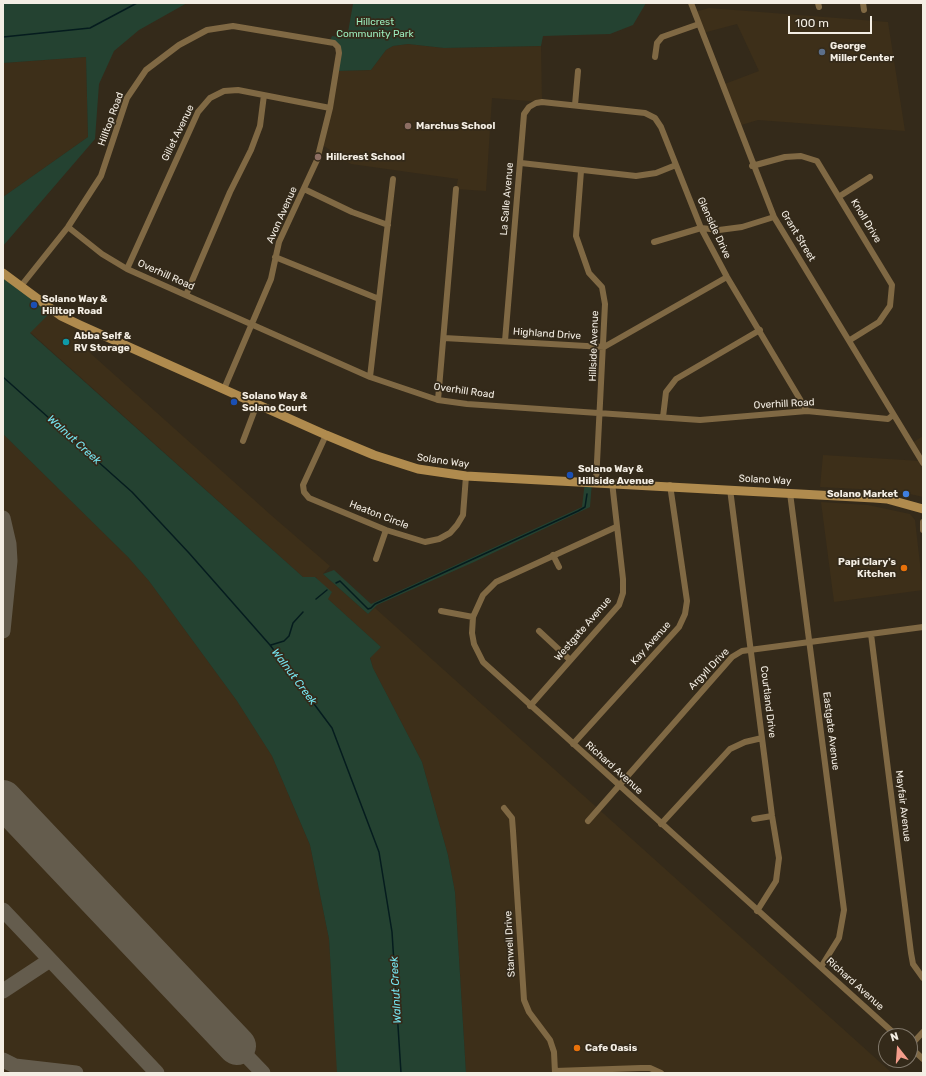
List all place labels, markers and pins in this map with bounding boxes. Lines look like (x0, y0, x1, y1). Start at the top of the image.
place label: George Miller Center (830, 40, 894, 64)
marker: George Miller Center (817, 47, 827, 57)
place label: Marchus School (416, 120, 495, 132)
marker: Marchus School (403, 121, 413, 131)
place label: Hillcrest School (326, 151, 405, 163)
marker: Hillcrest School (313, 152, 323, 162)
place label: Solano Way & Hilltop Road (42, 293, 108, 316)
marker: Solano Way & Hilltop Road (29, 300, 39, 310)
place label: Abba Self & RV Storage (74, 330, 131, 354)
marker: Abba Self & RV Storage (61, 337, 71, 347)
place label: Solano Way & Solano Court (242, 390, 308, 414)
marker: Solano Way & Solano Court (229, 397, 239, 407)
place label: Solano Way & Hillside Avenue (578, 463, 654, 486)
marker: Solano Way & Hillside Avenue (565, 470, 575, 480)
place label: Solano Market (827, 488, 898, 500)
marker: Solano Market (901, 489, 911, 499)
place label: Papi Clary's Kitchen (838, 556, 896, 580)
marker: Papi Clary's Kitchen (899, 563, 909, 573)
place label: Cafe Oasis (585, 1042, 637, 1054)
marker: Cafe Oasis (572, 1043, 582, 1053)

